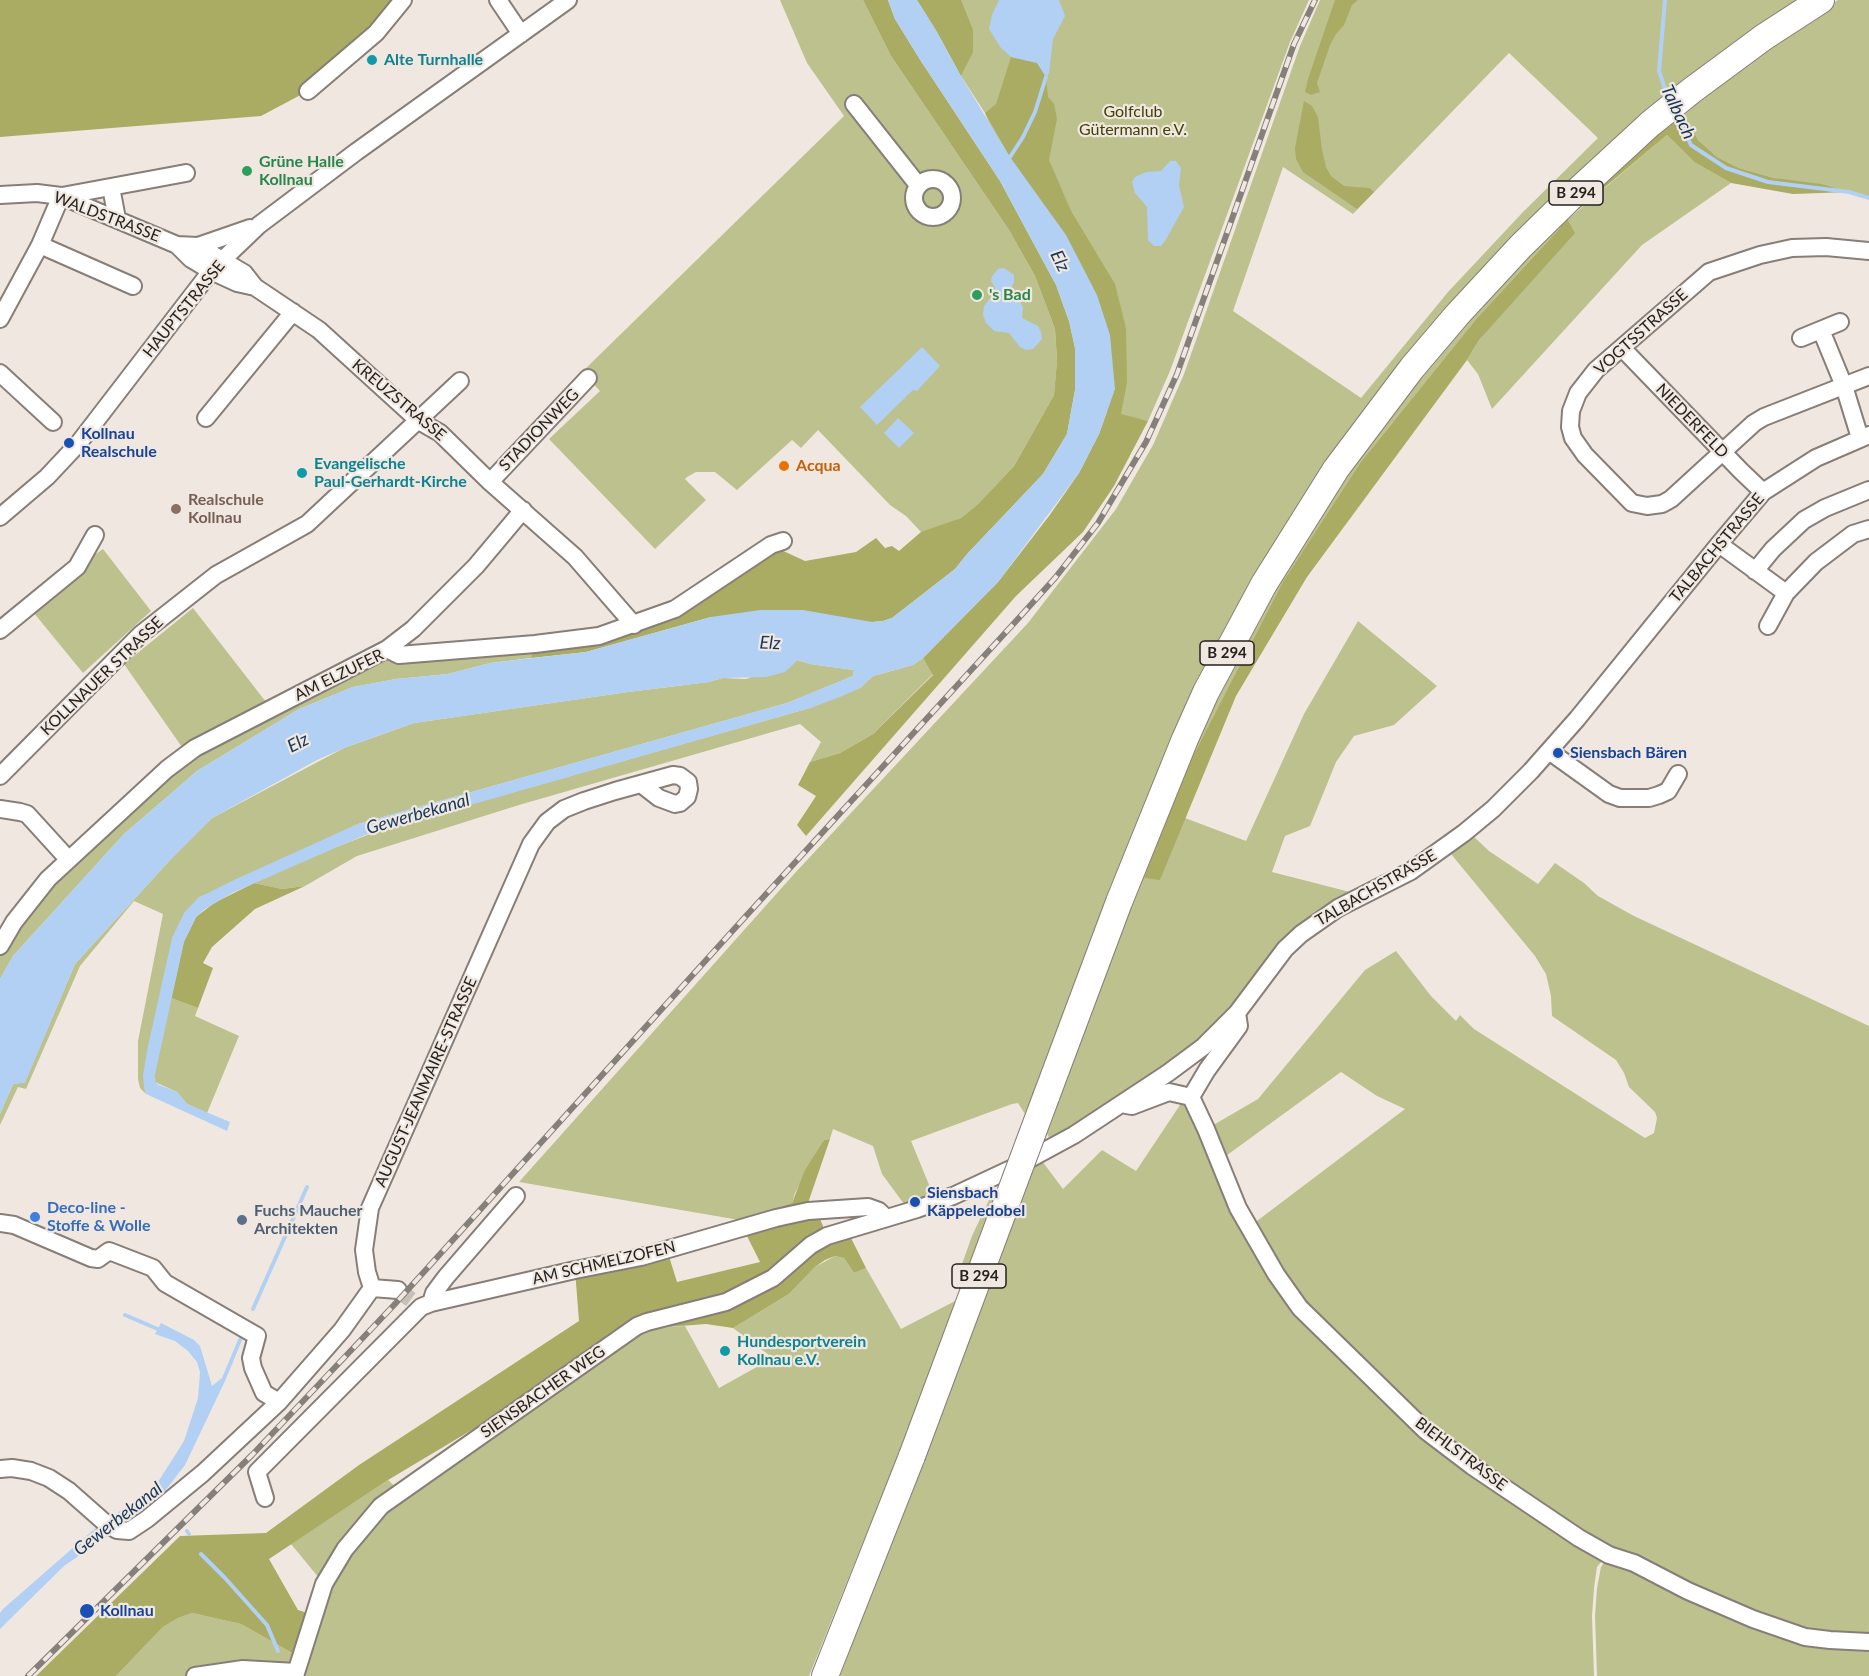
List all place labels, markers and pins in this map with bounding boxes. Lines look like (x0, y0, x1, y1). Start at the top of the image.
place label: Alte Turnhalle (384, 50, 483, 70)
marker: Alte Turnhalle (365, 53, 379, 67)
place label: Grüne Halle Kollnau (259, 152, 344, 190)
marker: Grüne Halle Kollnau (240, 164, 254, 178)
place label: 's Bad (989, 285, 1031, 305)
marker: 's Bad (970, 288, 984, 302)
place label: Kollnau Realschule (81, 424, 157, 462)
marker: Kollnau Realschule (62, 436, 76, 450)
place label: Evangelische Paul-Gerhardt-Kirche (314, 454, 467, 492)
place label: Acqua (796, 456, 841, 476)
marker: Acqua (777, 459, 791, 473)
marker: Evangelische Paul-Gerhardt-Kirche (295, 466, 309, 480)
place label: Realschule Kollnau (188, 490, 264, 528)
marker: Realschule Kollnau (169, 502, 183, 516)
place label: Siensbach Bären (1570, 743, 1687, 763)
marker: Siensbach Bären (1551, 746, 1565, 760)
place label: Siensbach Käppeledobel (927, 1183, 1025, 1221)
marker: Siensbach Käppeledobel (908, 1195, 922, 1209)
place label: Deco-line - Stoffe & Wolle (47, 1198, 150, 1236)
place label: Fuchs Maucher Architekten (254, 1201, 362, 1239)
marker: Deco-line - Stoffe & Wolle (28, 1210, 42, 1224)
marker: Fuchs Maucher Architekten (235, 1213, 249, 1227)
place label: Hundesportverein Kollnau e.V. (737, 1332, 866, 1370)
marker: Hundesportverein Kollnau e.V. (718, 1344, 732, 1358)
place label: Kollnau (100, 1601, 154, 1621)
marker: Kollnau (78, 1602, 96, 1620)

